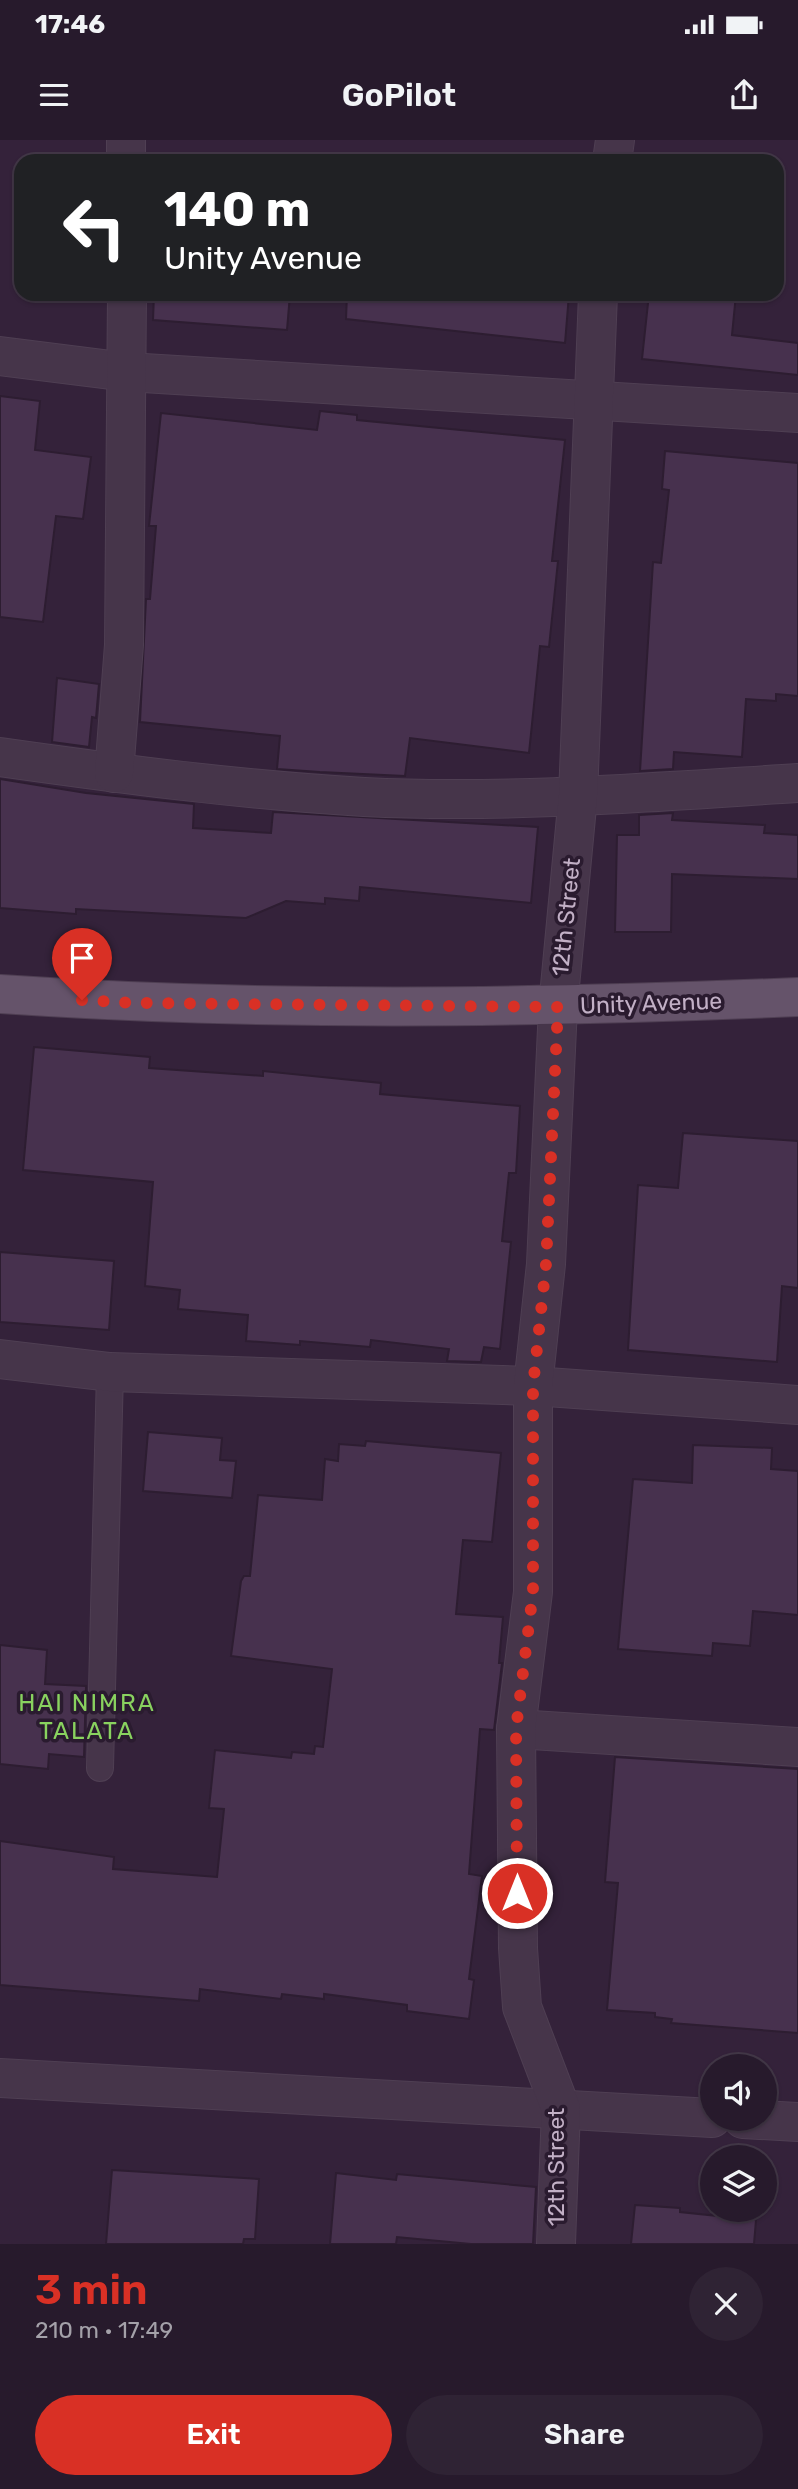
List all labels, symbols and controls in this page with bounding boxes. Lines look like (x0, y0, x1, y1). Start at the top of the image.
text: 17:46 (35, 9, 105, 40)
icon: menu (35, 76, 73, 114)
text: GoPilot (342, 76, 456, 114)
icon: share (725, 76, 763, 114)
text: 140 m (164, 180, 310, 238)
icon: left (49, 182, 140, 273)
text: Unity Avenue (164, 239, 362, 277)
street label: 12th Street (546, 857, 586, 977)
pin (52, 928, 112, 1000)
icon: arrive (63, 939, 101, 977)
street label: Unity Avenue (579, 987, 723, 1019)
district label: HAI NIMRA TALATA (18, 1689, 156, 1745)
position arrow (480, 1856, 554, 1930)
map controls (700, 2054, 777, 2222)
button: sound (700, 2054, 777, 2131)
street label: 12th Street (542, 2108, 570, 2226)
button: layers (700, 2145, 777, 2222)
text: 3 min (35, 2265, 148, 2315)
button: close (689, 2267, 763, 2341)
text: 210 m · 17:49 (35, 2316, 173, 2344)
button: Exit (35, 2395, 392, 2475)
button: Share (406, 2395, 763, 2475)

